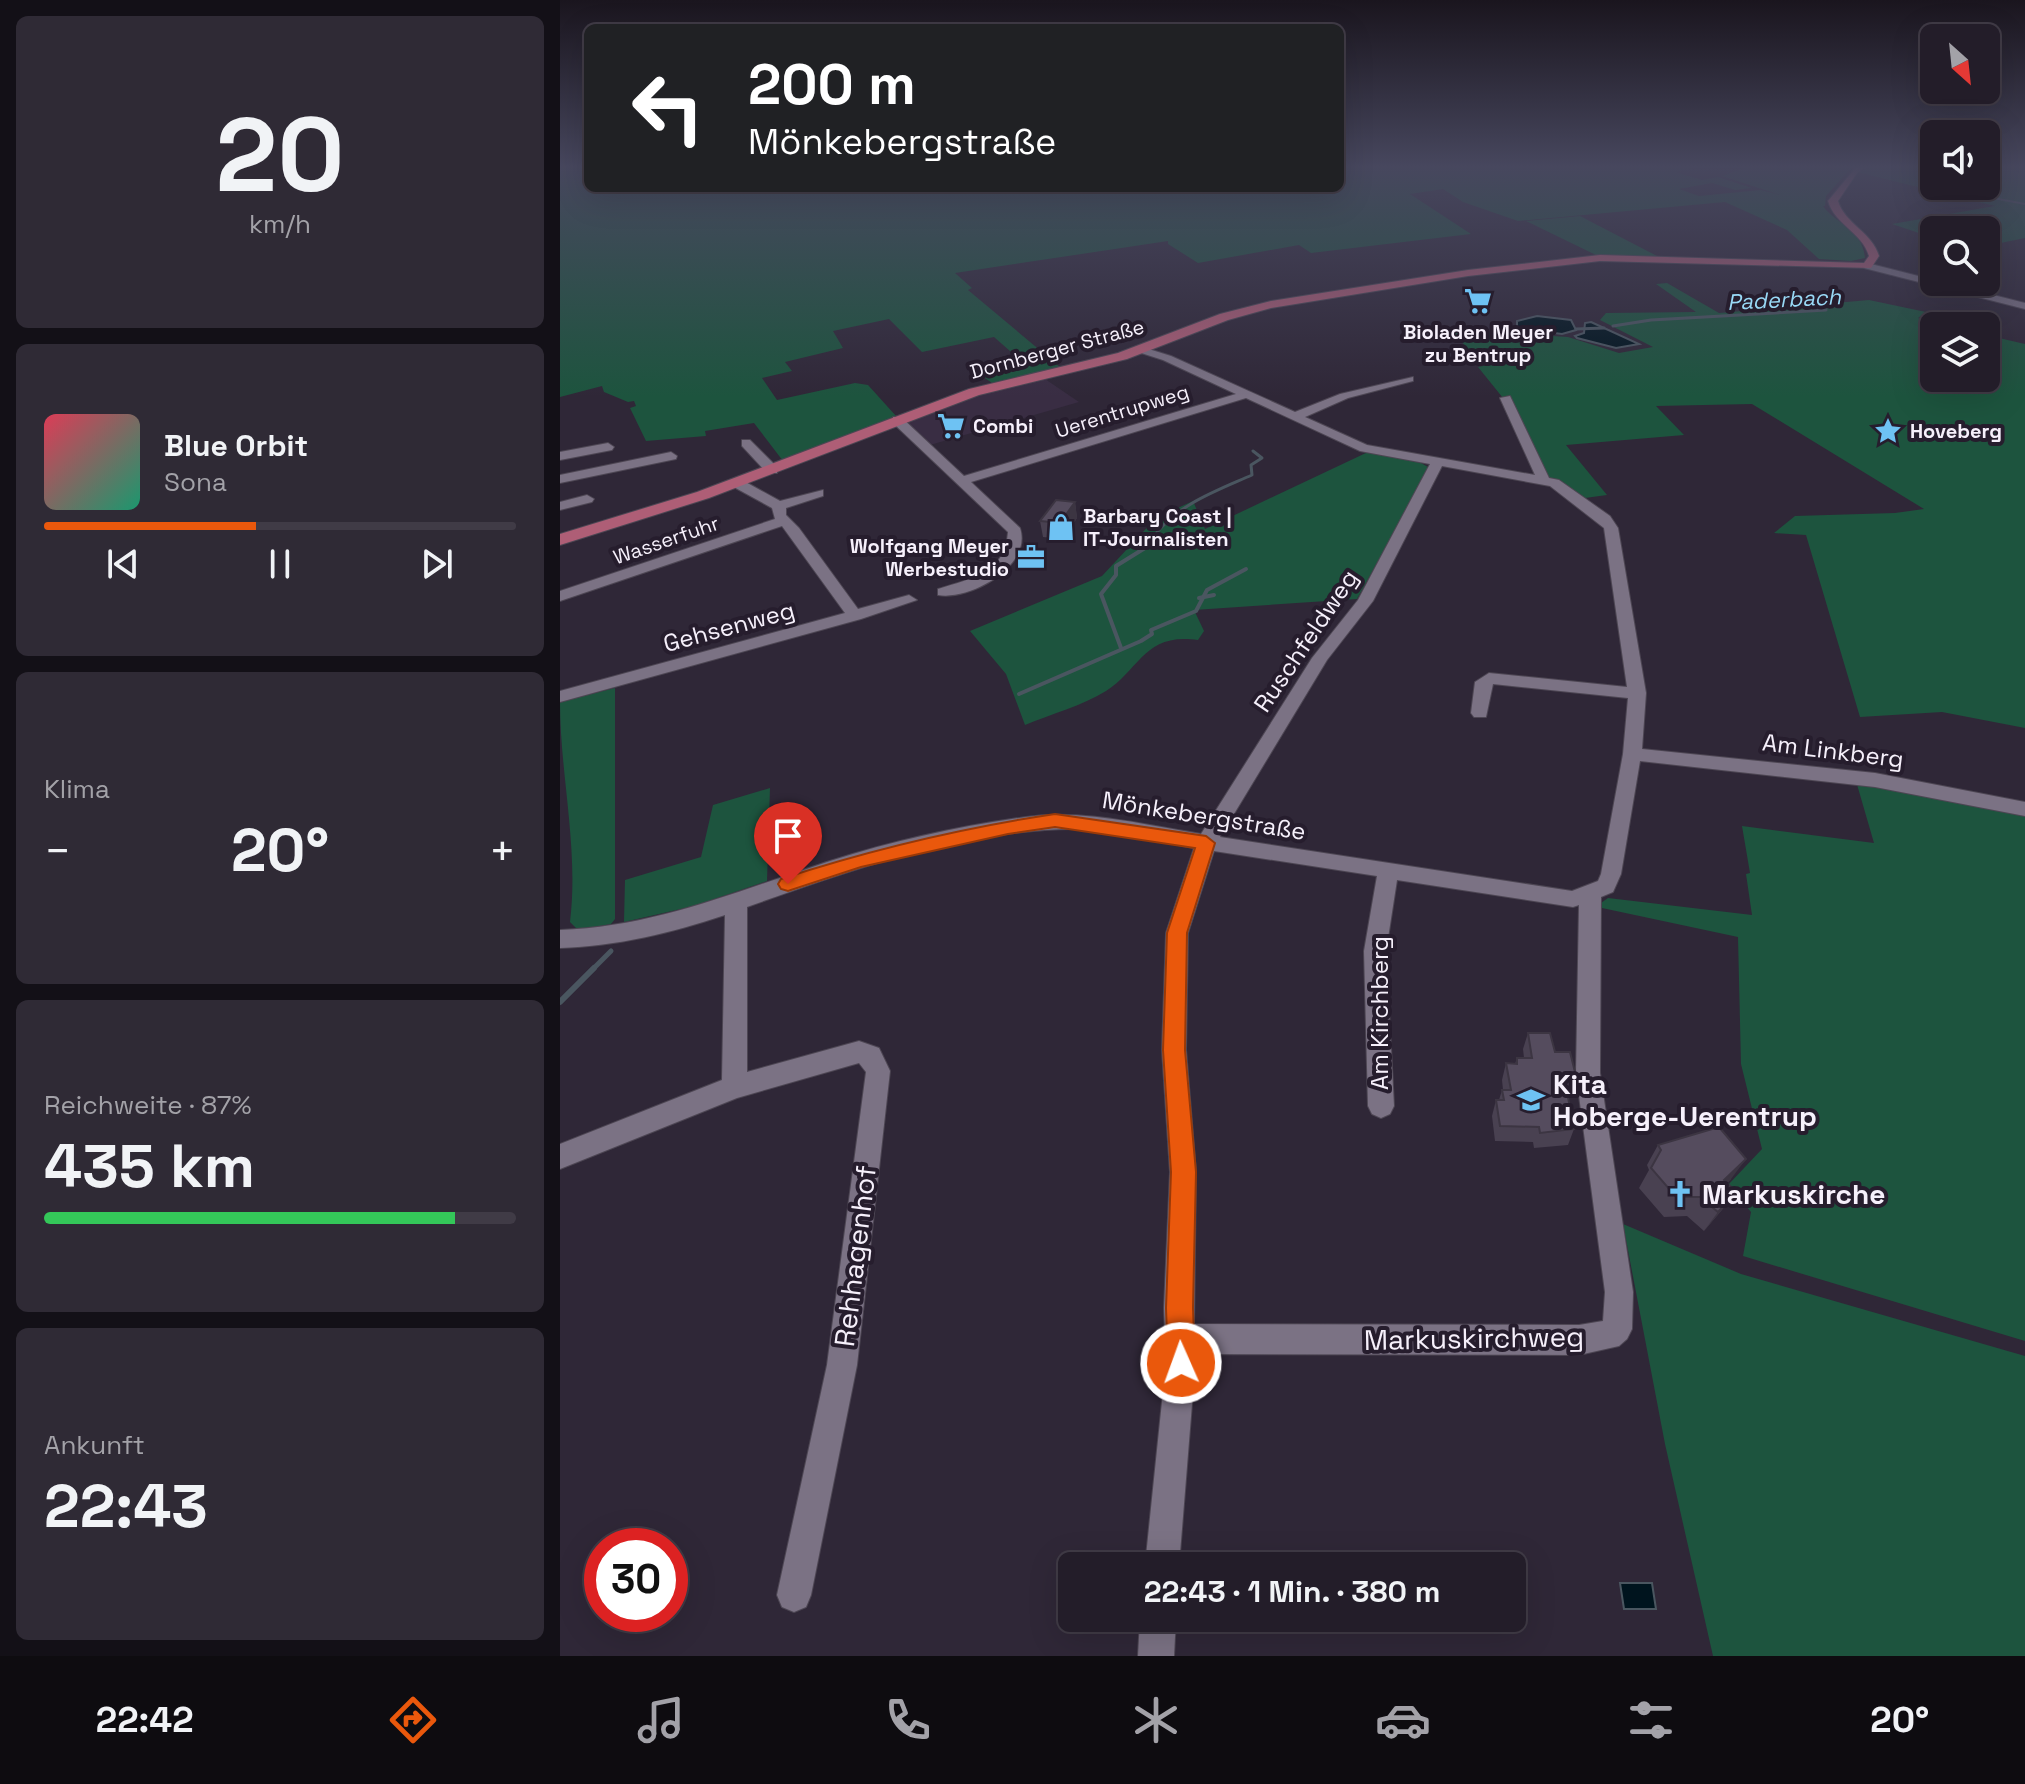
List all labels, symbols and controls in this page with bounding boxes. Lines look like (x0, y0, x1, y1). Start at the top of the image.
north arrow (1920, 24, 2000, 104)
map controls (1920, 24, 2000, 392)
text: 200 m (748, 49, 916, 120)
icon: left (616, 56, 720, 160)
text: 20 (215, 89, 345, 221)
text: Mönkebergstraße (748, 119, 1056, 165)
button: sound (1920, 120, 2000, 200)
text: km/h (249, 207, 311, 241)
button: search (1920, 216, 2000, 296)
water label: Paderbach (1726, 282, 1842, 316)
supermarket icon: Bioladen Meyer zu Bentrup (1463, 286, 1493, 316)
button: layers (1920, 312, 2000, 392)
street label: Dornberger Straße (967, 313, 1147, 385)
place label: Bioladen Meyer zu Bentrup (1403, 319, 1553, 368)
street label: Uerentrupweg (1052, 378, 1192, 444)
supermarket icon: Combi (936, 411, 966, 441)
place label: Combi (973, 413, 1033, 439)
place icon: Hoveberg (1873, 416, 1903, 446)
place label: Hoveberg (1910, 418, 2002, 444)
text: Blue Orbit (164, 426, 308, 465)
text: Sona (164, 465, 227, 499)
place label: Barbary Coast | IT-Journalisten (1083, 503, 1232, 552)
street label: Wasserfuhr (610, 510, 722, 570)
shop icon: Barbary Coast | IT-Journalisten (1046, 512, 1076, 542)
place label: Wolfgang Meyer Werbestudio (850, 533, 1009, 582)
icon: previous (101, 542, 145, 586)
icon: pause (258, 542, 302, 586)
icon: next (415, 542, 459, 586)
office icon: Wolfgang Meyer Werbestudio (1016, 542, 1046, 572)
street label: Ruschfeldweg (1246, 563, 1365, 718)
street label: Gehsenweg (660, 594, 798, 659)
street label: Am Linkberg (1761, 726, 1906, 775)
text: Klima (44, 772, 110, 806)
street label: Mönkebergstraße (1100, 784, 1308, 847)
pin (754, 802, 822, 884)
text: 20° (231, 812, 329, 889)
icon: arrive (766, 814, 810, 858)
text: − (44, 823, 71, 879)
text: + (489, 823, 516, 879)
street label: Am Kirchberg (1364, 936, 1395, 1090)
place label: Kita Hoberge-Uerentrup (1553, 1066, 1817, 1134)
school or university icon: Kita Hoberge-Uerentrup (1516, 1085, 1546, 1115)
text: Reichweite · 87% (44, 1088, 252, 1122)
text: 435 km (44, 1128, 255, 1205)
street label: Rehhagenhof (826, 1163, 884, 1349)
place label: Markuskirche (1702, 1176, 1885, 1212)
church icon: Markuskirche (1665, 1179, 1695, 1209)
street label: Markuskirchweg (1364, 1318, 1584, 1358)
position arrow (1139, 1321, 1223, 1405)
text: Ankunft (44, 1428, 145, 1462)
text: 22:43 (44, 1468, 208, 1545)
speed limit sign: 30 (584, 1528, 688, 1632)
text: 22:43 · 1 Min. · 380 m (1144, 1572, 1440, 1611)
icon: directions (385, 1692, 441, 1748)
icon: music (633, 1692, 689, 1748)
icon: phone (880, 1692, 936, 1748)
icon: climate (1128, 1692, 1184, 1748)
icon: car (1375, 1692, 1431, 1748)
icon: filters (1623, 1692, 1679, 1748)
text: 22:42 (96, 1697, 194, 1743)
text: 20° (1870, 1697, 1929, 1743)

